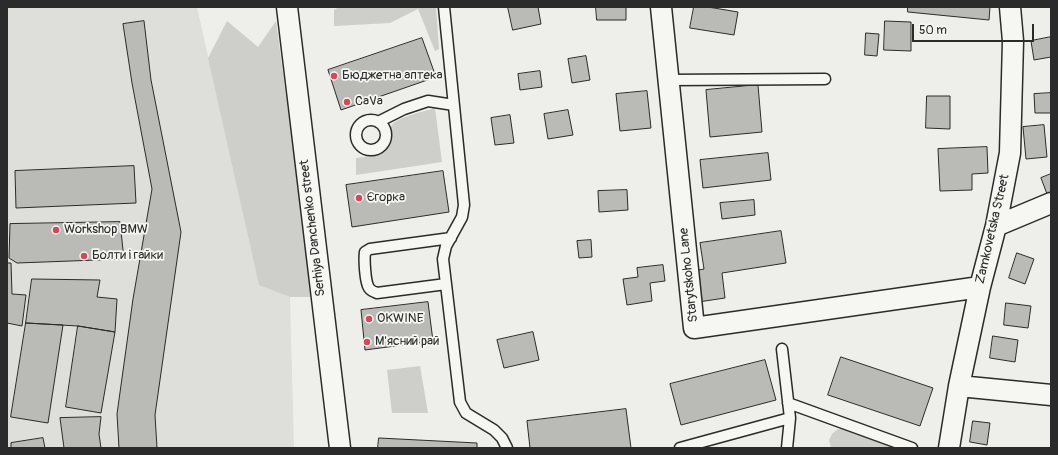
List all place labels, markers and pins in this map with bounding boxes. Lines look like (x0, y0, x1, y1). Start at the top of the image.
place label: Бюджетна аптека (342, 68, 443, 84)
marker: Бюджетна аптека (329, 71, 339, 81)
place label: CaVa (355, 94, 383, 110)
marker: CaVa (342, 97, 352, 107)
place label: Єгорка (367, 190, 405, 206)
marker: Єгорка (354, 193, 364, 203)
place label: Workshop BMW (64, 222, 148, 238)
marker: Workshop BMW (51, 225, 61, 235)
place label: Болти і гайки (92, 248, 163, 264)
marker: Болти і гайки (79, 251, 89, 261)
place label: OKWINE (377, 311, 423, 327)
marker: OKWINE (364, 314, 374, 324)
place label: М'ясний рай (375, 334, 439, 350)
marker: М'ясний рай (362, 337, 372, 347)

